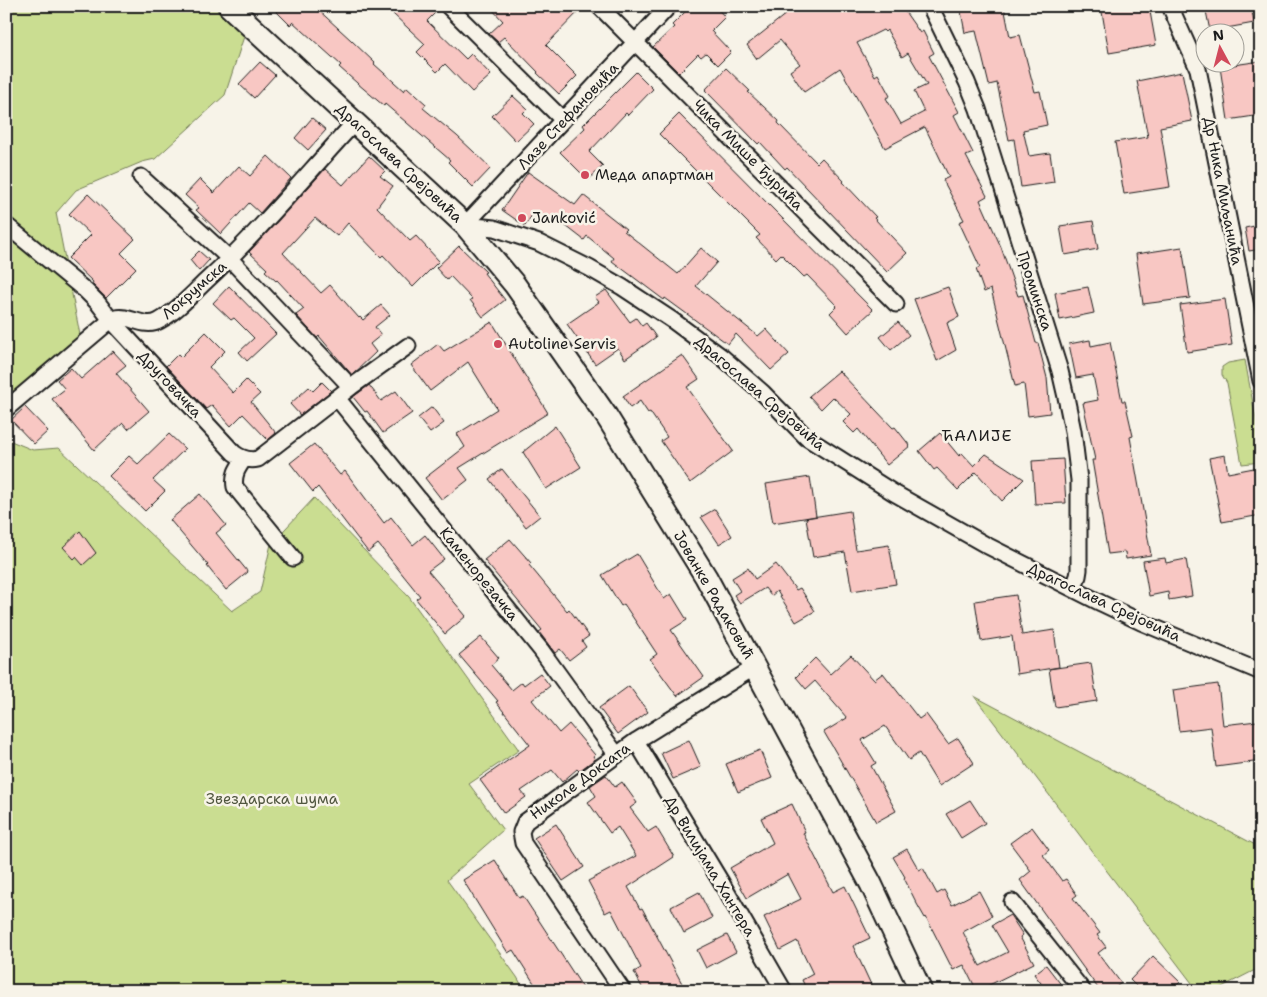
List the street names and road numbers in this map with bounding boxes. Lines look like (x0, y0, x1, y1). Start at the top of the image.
street label: Лазе Стефановића (513, 58, 623, 174)
street label: Чика Мише Ђурића (688, 95, 808, 215)
street label: Драгослава Срејовића (331, 99, 467, 228)
street label: Др Ника Миљанића (1199, 115, 1247, 268)
street label: Проминска (1013, 249, 1057, 334)
street label: Локрумска (157, 256, 231, 324)
street label: Драгослава Срејовића (691, 331, 830, 456)
street label: Друговачка (134, 346, 207, 423)
street label: Каменорезачка (435, 523, 523, 626)
street label: Јованке Радаковић (669, 527, 759, 663)
street label: Драгослава Срејовића (1024, 558, 1184, 647)
street label: Николе Доксата (526, 738, 635, 824)
street label: Др Вилијама Хантера (660, 792, 760, 941)

